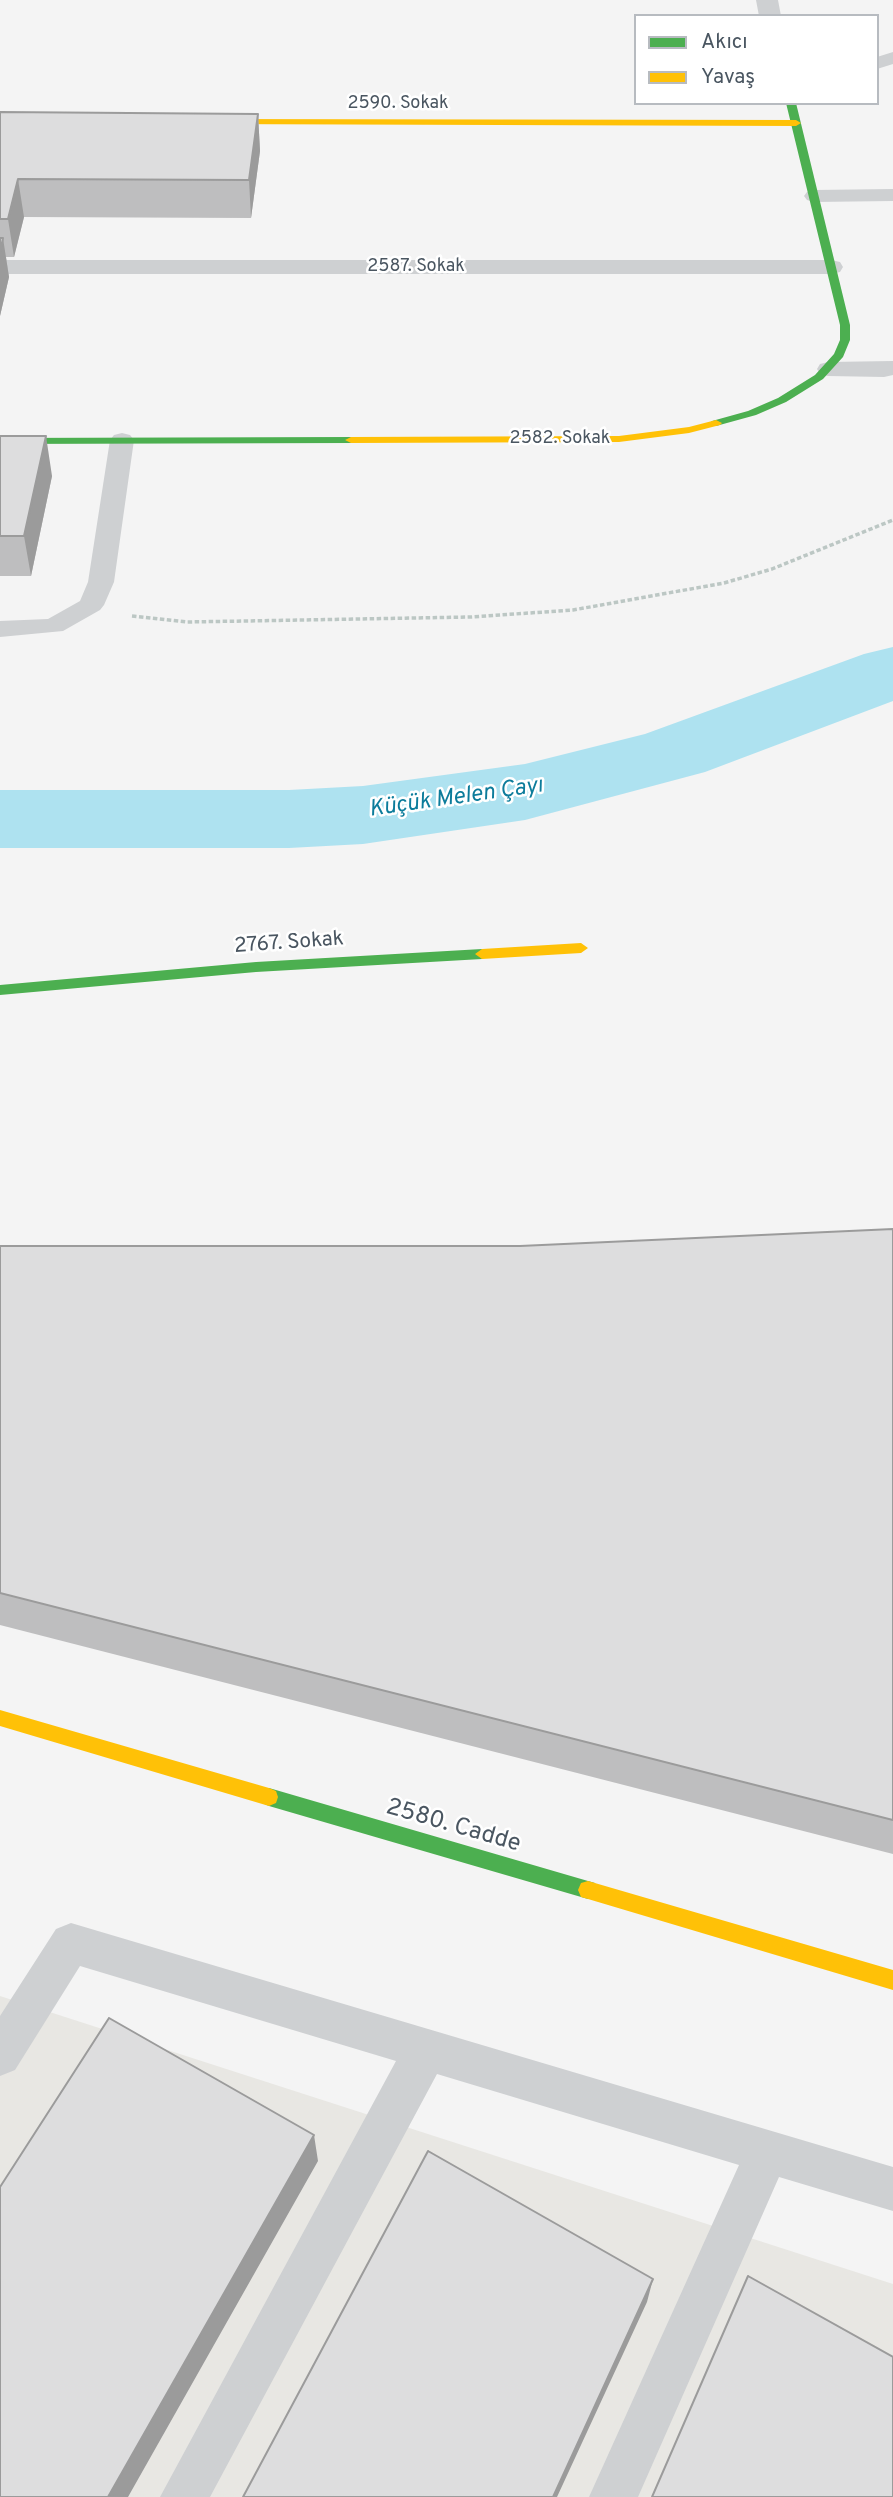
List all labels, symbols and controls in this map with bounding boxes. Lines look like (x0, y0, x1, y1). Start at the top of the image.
legend (634, 14, 879, 105)
text: Akıcı (701, 29, 748, 56)
text: Yavaş (701, 64, 755, 91)
street label: 2590. Sokak (347, 93, 449, 115)
street label: 2587. Sokak (367, 256, 465, 278)
street label: 2582. Sokak (510, 428, 610, 450)
water label: Küçük Melen Çayı (367, 773, 545, 825)
street label: 2767. Sokak (233, 928, 345, 960)
street label: 2580. Cadde (382, 1794, 524, 1860)

